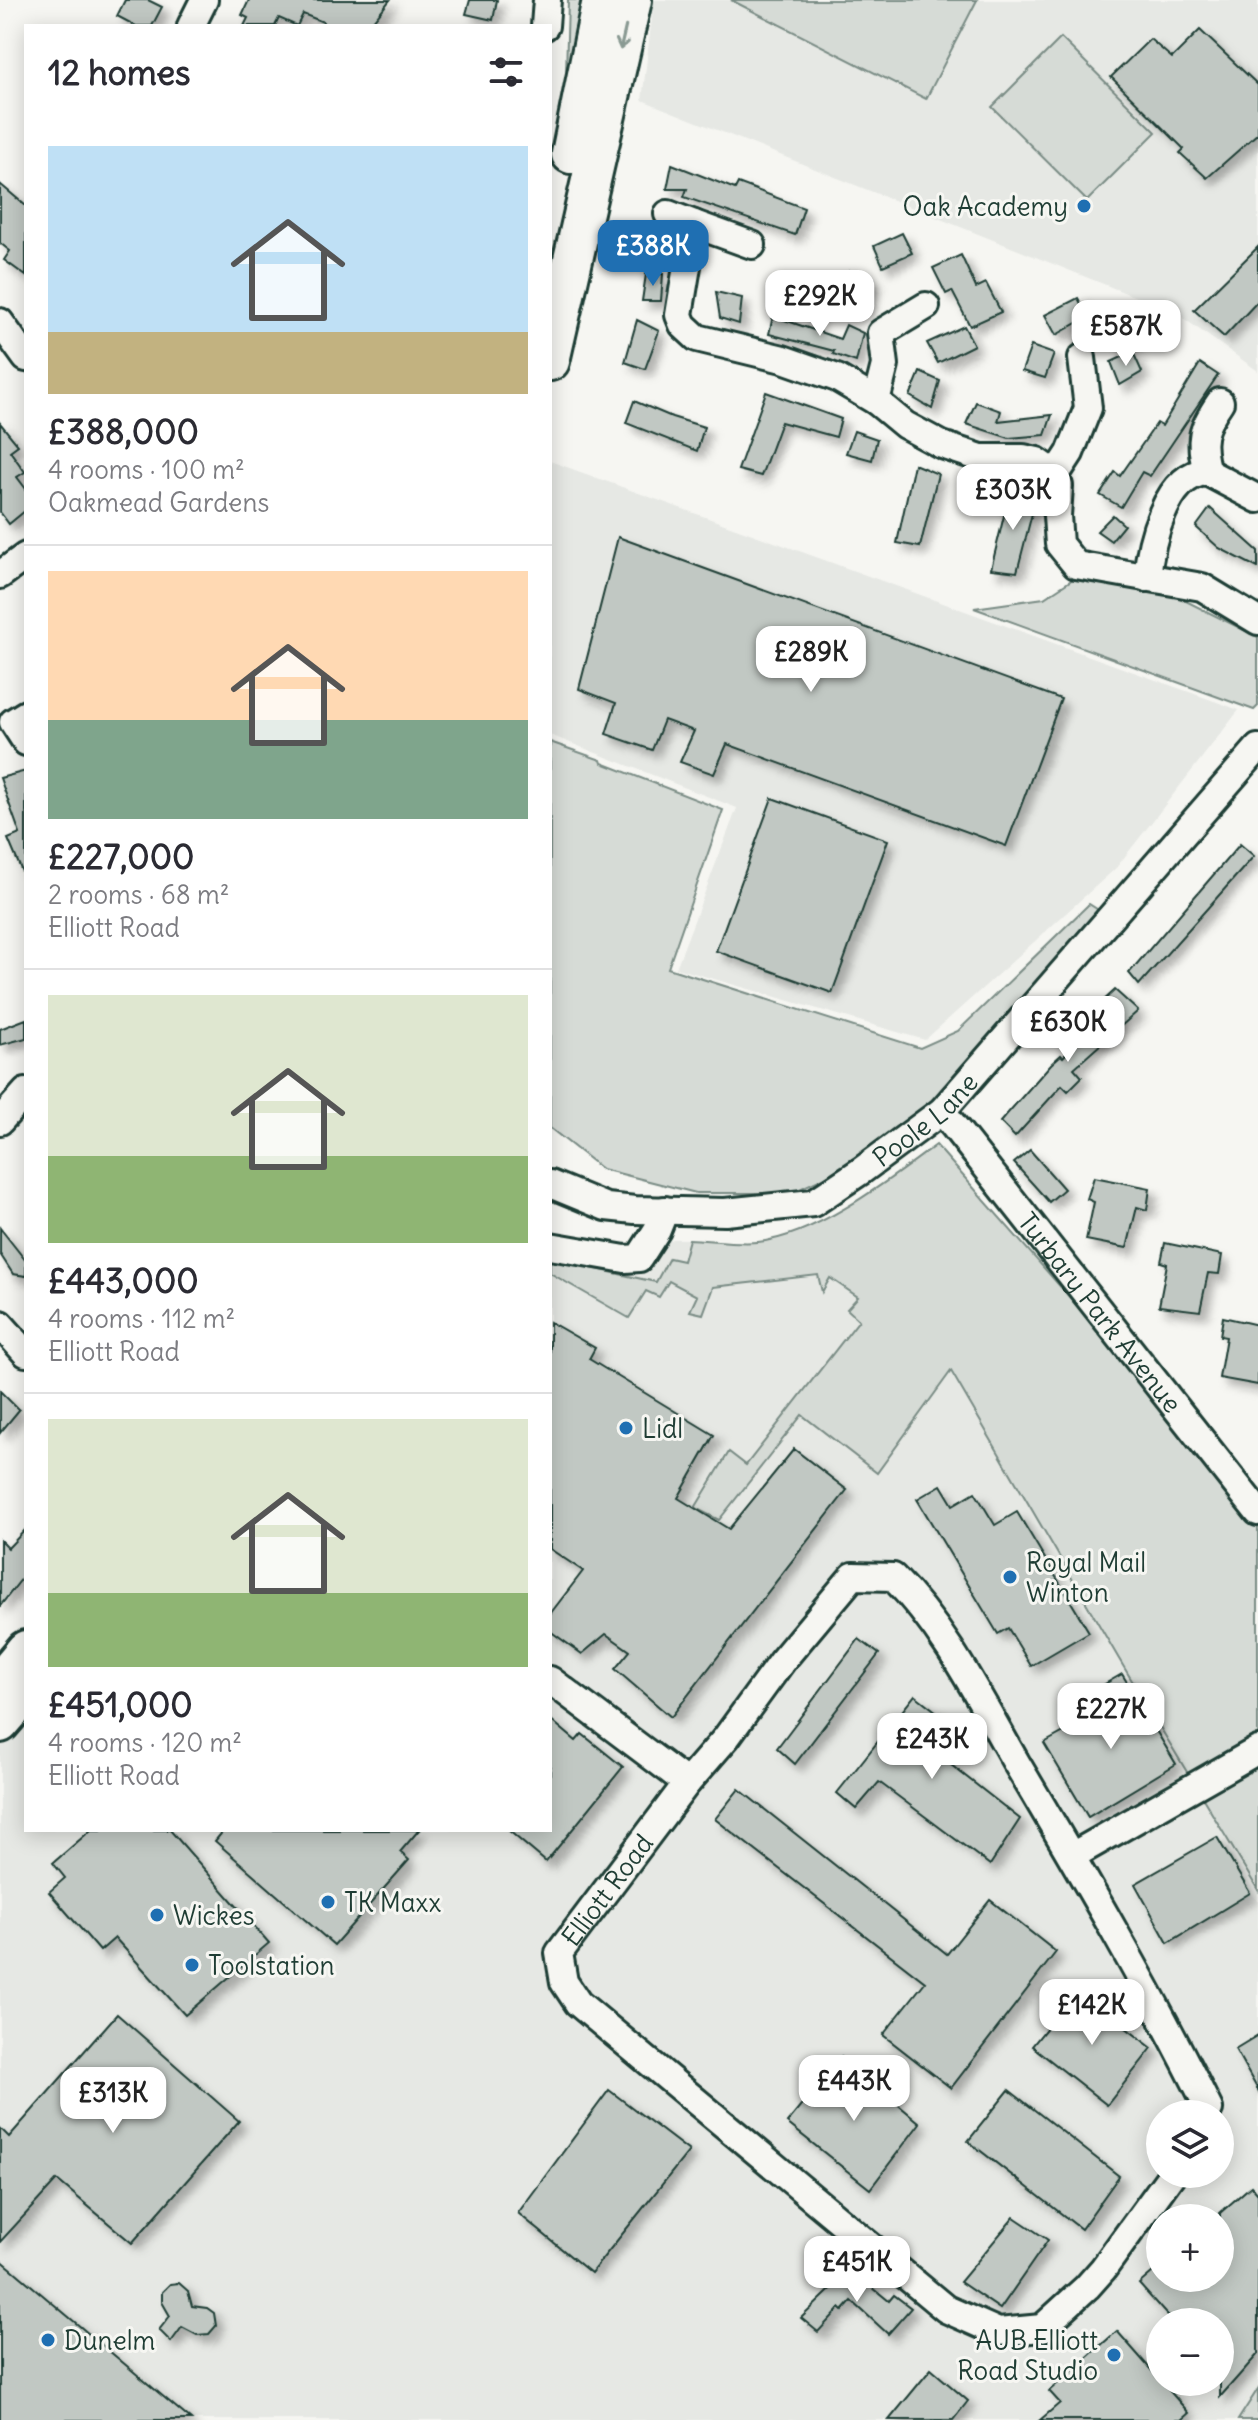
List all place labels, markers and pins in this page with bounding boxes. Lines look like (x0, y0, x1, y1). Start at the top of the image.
place label: Oak Academy (903, 190, 1068, 223)
marker: Oak Academy (1075, 197, 1093, 215)
pin: £388K (597, 220, 709, 288)
pin: £292K (764, 270, 876, 338)
pin: £587K (1070, 300, 1182, 368)
pin: £303K (957, 464, 1069, 532)
pin: £289K (755, 626, 867, 694)
pin: £630K (1012, 996, 1124, 1064)
place label: Lidl (642, 1412, 683, 1445)
marker: Lidl (617, 1419, 635, 1437)
place label: Royal Mail Winton (1026, 1546, 1146, 1609)
marker: Royal Mail Winton (1001, 1568, 1019, 1586)
pin: £227K (1055, 1683, 1167, 1751)
pin: £243K (876, 1713, 988, 1781)
place label: TK Maxx (344, 1886, 441, 1919)
marker: TK Maxx (319, 1893, 337, 1911)
place label: Wickes (173, 1899, 255, 1932)
marker: Wickes (148, 1906, 166, 1924)
place label: Toolstation (208, 1949, 335, 1982)
marker: Toolstation (183, 1956, 201, 1974)
pin: £142K (1036, 1979, 1148, 2047)
pin: £443K (798, 2055, 910, 2123)
pin: £313K (57, 2067, 169, 2135)
pin: £451K (801, 2236, 913, 2304)
place label: Dunelm (64, 2324, 155, 2357)
place label: AUB Elliott Road Studio (957, 2324, 1098, 2387)
marker: Dunelm (39, 2331, 57, 2349)
marker: AUB Elliott Road Studio (1105, 2346, 1123, 2364)

